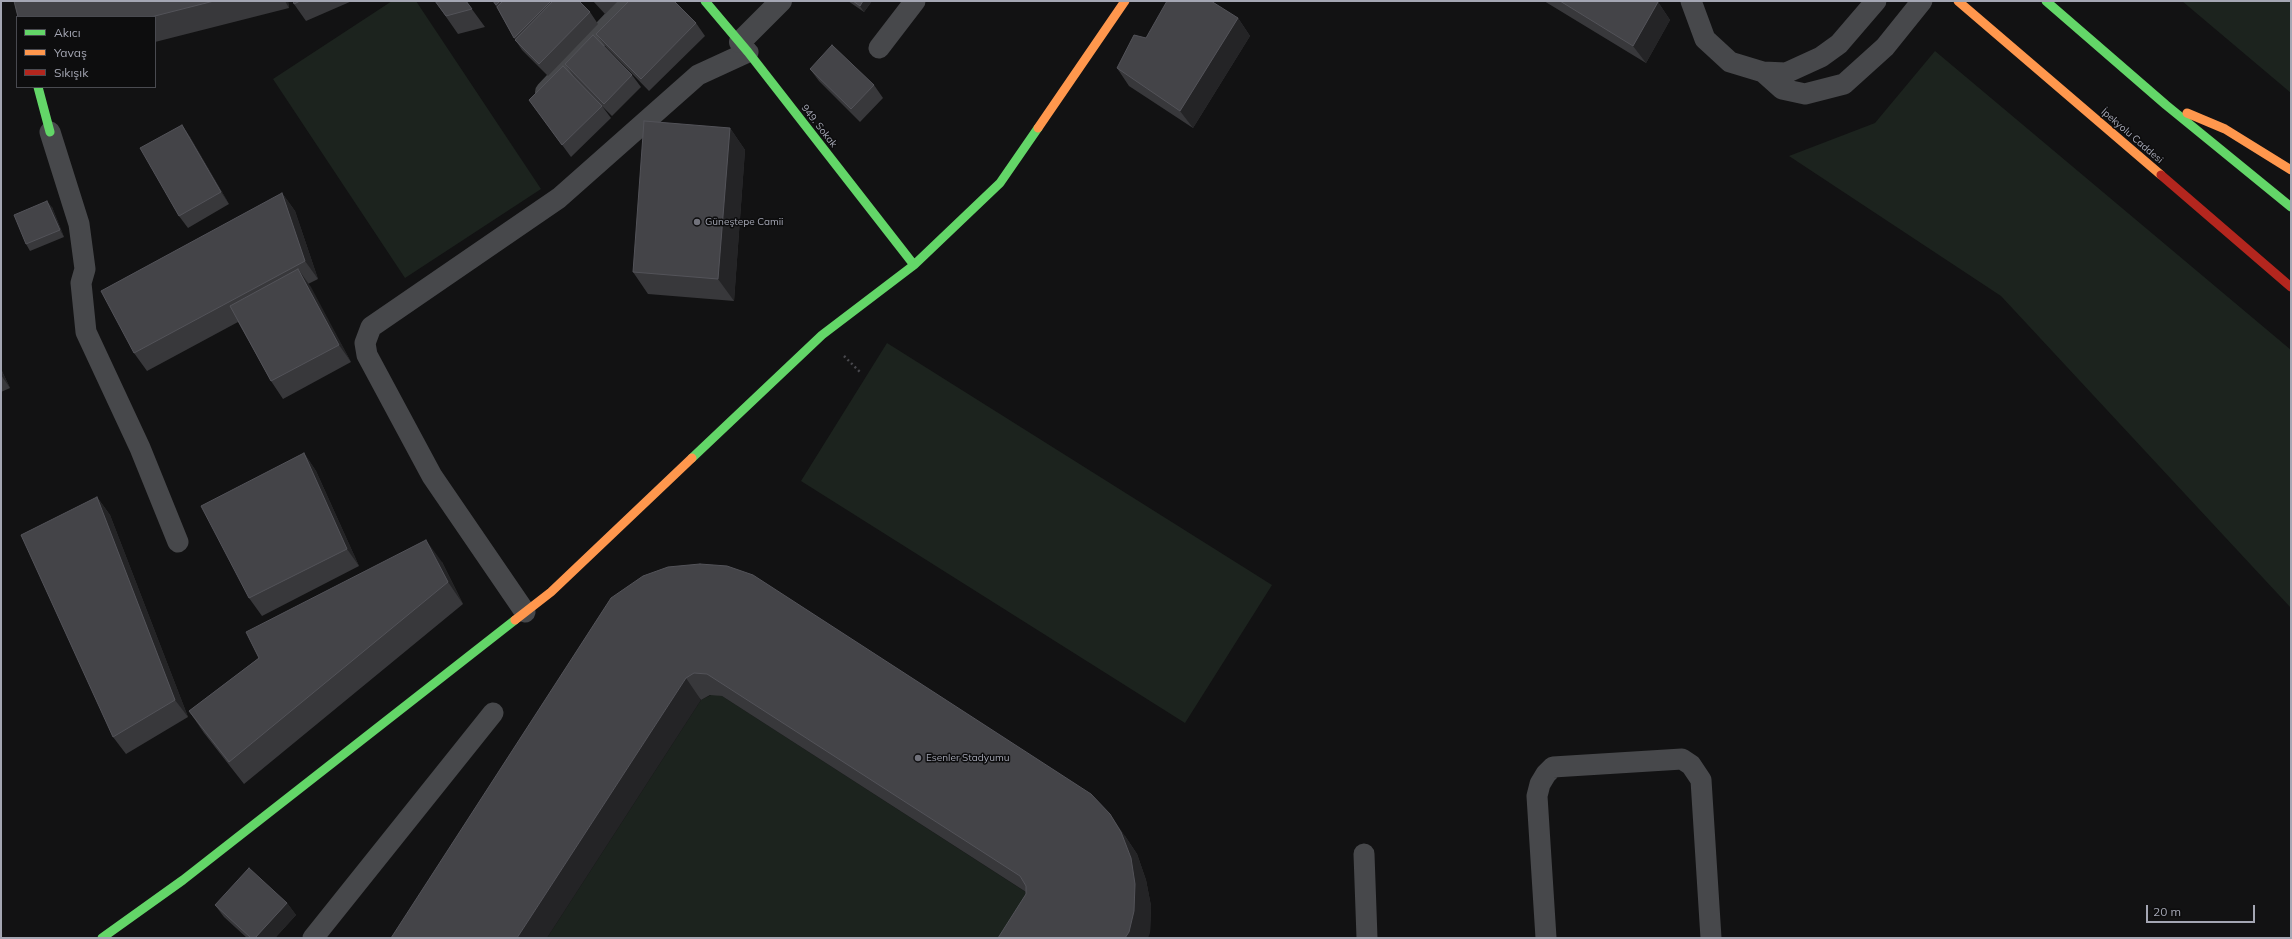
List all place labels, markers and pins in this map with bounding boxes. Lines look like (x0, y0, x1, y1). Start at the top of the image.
place label: Güneştepe Camii (705, 216, 783, 228)
marker: Güneştepe Camii (692, 217, 702, 227)
place label: Esenler Stadyumu (926, 752, 1009, 764)
marker: Esenler Stadyumu (913, 753, 923, 763)

